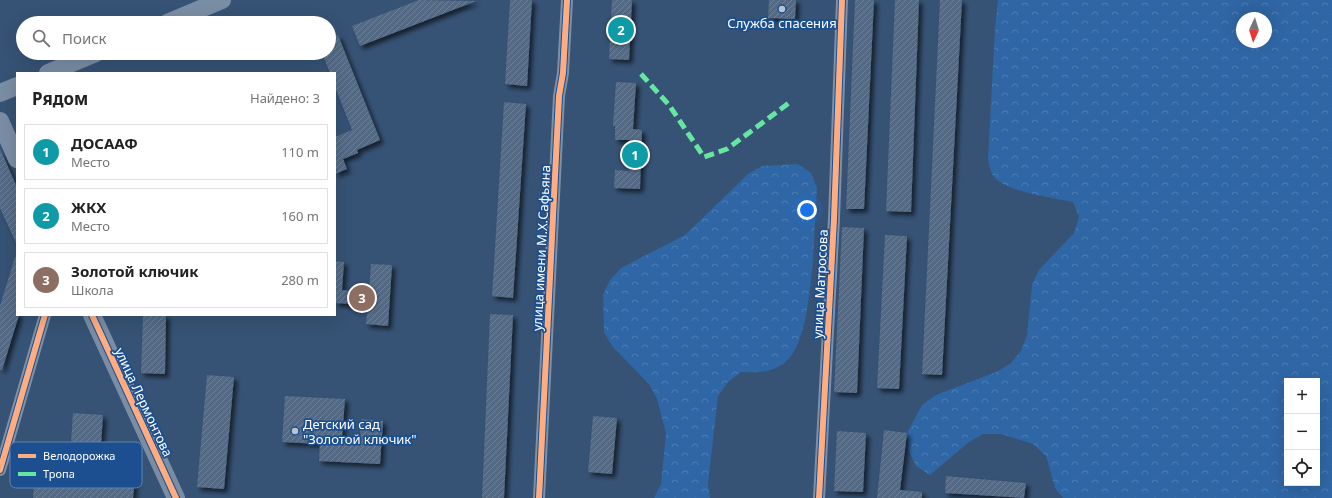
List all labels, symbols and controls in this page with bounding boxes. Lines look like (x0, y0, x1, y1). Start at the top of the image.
marker: Служба спасения (777, 4, 787, 14)
north arrow (1236, 12, 1272, 48)
place label: Служба спасения (727, 14, 837, 32)
pin: 2 (608, 15, 634, 45)
search box (16, 16, 336, 60)
icon: search (30, 27, 52, 49)
text: Поиск (62, 28, 107, 48)
text: Рядом (32, 87, 88, 110)
text: Найдено: 3 (250, 89, 320, 107)
text: ДОСААФ (71, 133, 138, 153)
pin: 1 (622, 140, 648, 170)
text: 1 (42, 143, 50, 161)
text: 110 m (281, 143, 319, 161)
text: Место (71, 153, 110, 171)
street label: улица имени М.Х.Сафьяна (528, 165, 554, 331)
text: ЖКХ (71, 197, 106, 217)
your location (797, 200, 817, 220)
text: 2 (42, 207, 50, 225)
text: 160 m (281, 207, 319, 225)
text: Место (71, 217, 110, 235)
street label: улица Матросова (808, 229, 832, 339)
text: Золотой ключик (71, 261, 199, 281)
text: 3 (42, 271, 50, 289)
text: 280 m (281, 271, 319, 289)
text: Школа (71, 281, 114, 299)
pin: 3 (349, 283, 375, 313)
street label: улица Лермонтова (111, 345, 177, 459)
map controls (1284, 378, 1320, 486)
button: + (1284, 378, 1320, 414)
button: − (1284, 414, 1320, 450)
place label: Детский сад "Золотой ключик" (303, 415, 417, 448)
marker: Детский сад "Золотой ключик" (290, 426, 300, 436)
legend (10, 442, 142, 488)
text: Велодорожка (43, 448, 115, 463)
button: locate (1284, 450, 1320, 486)
text: Тропа (43, 466, 75, 481)

